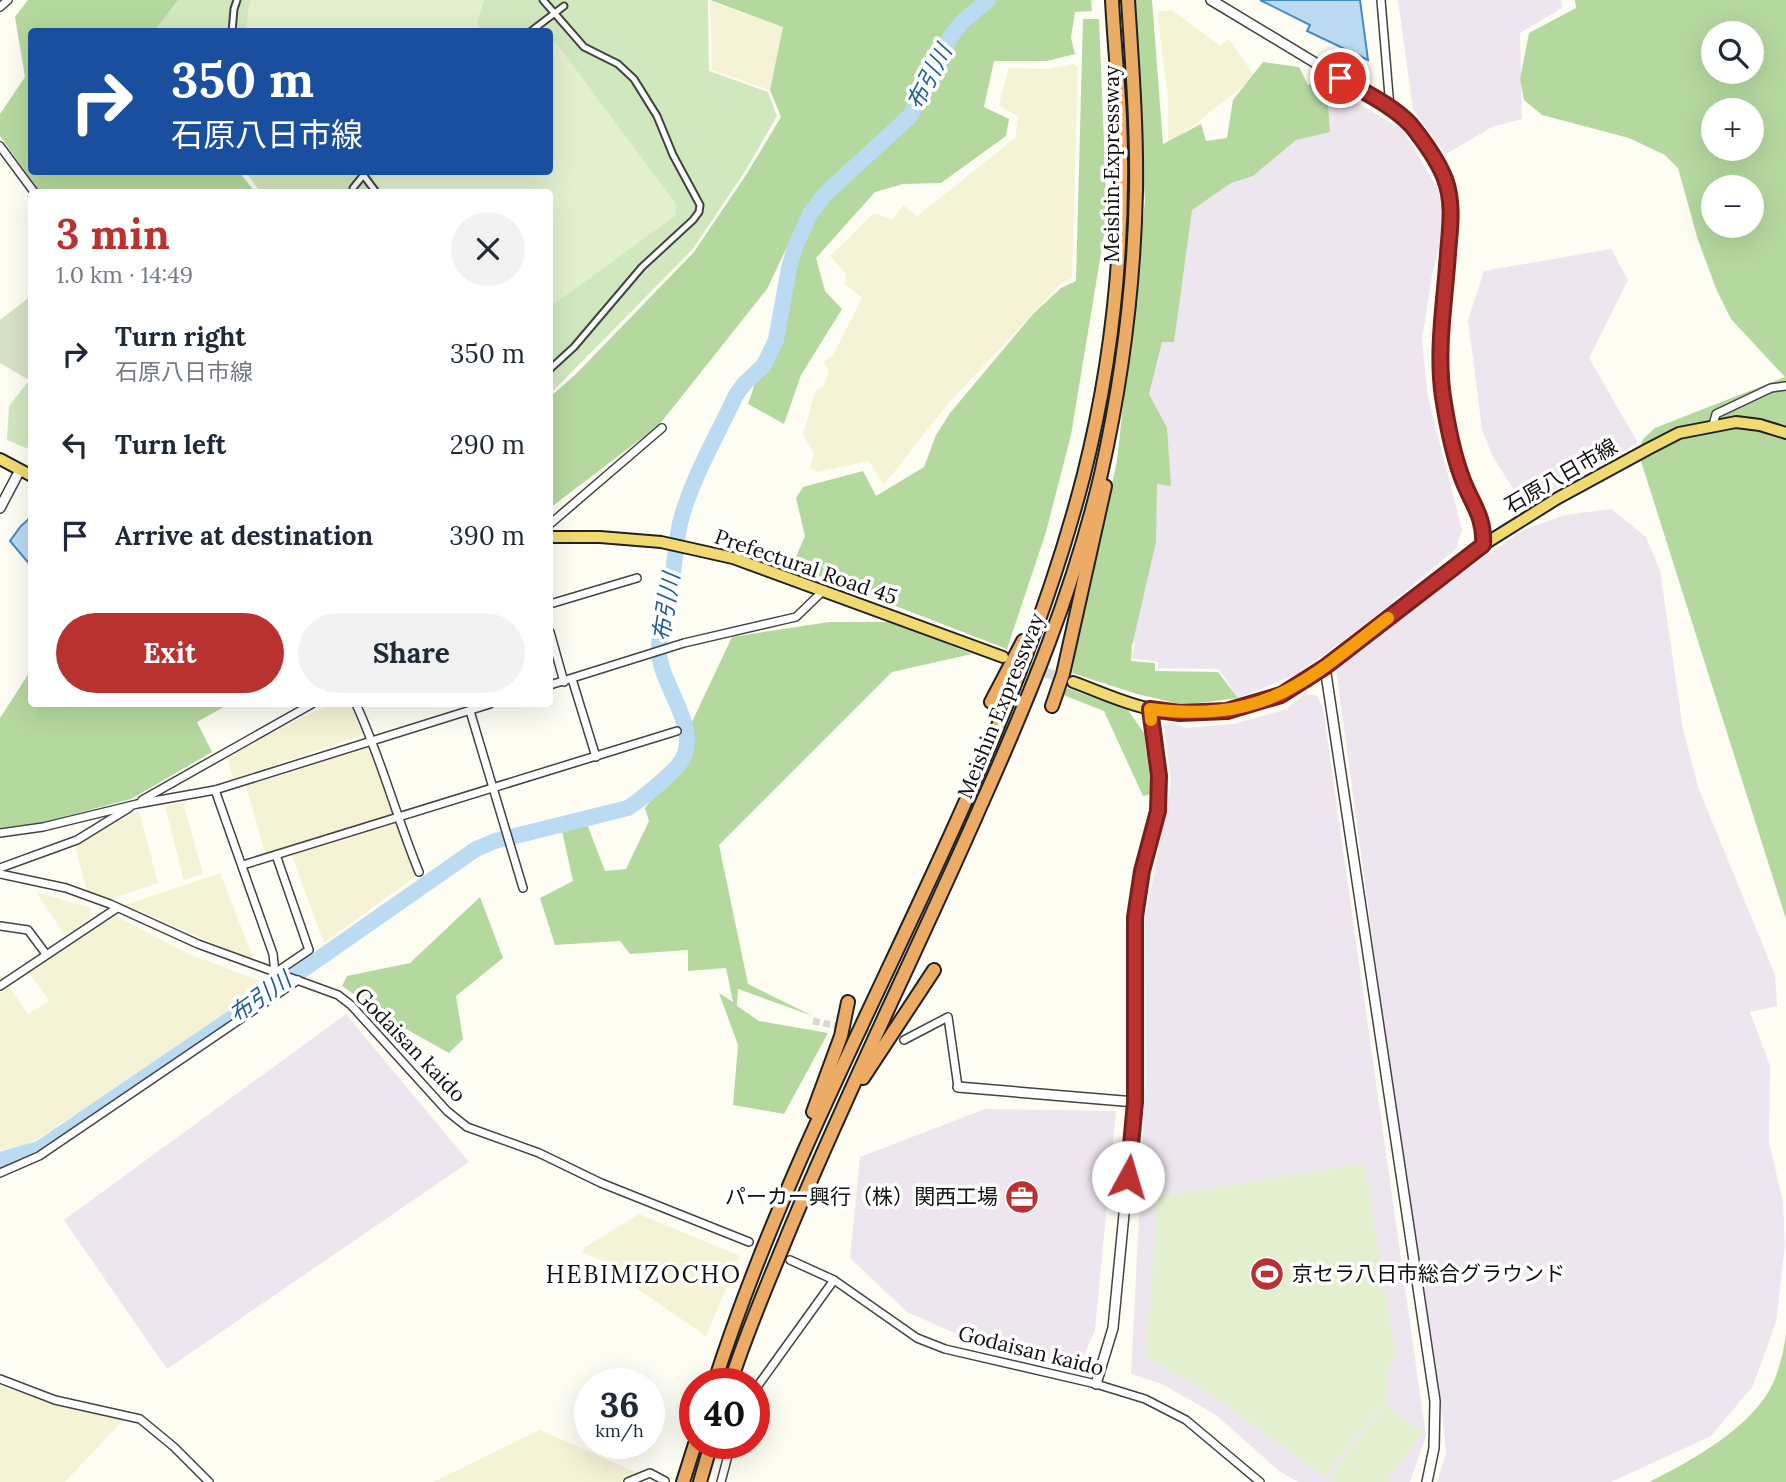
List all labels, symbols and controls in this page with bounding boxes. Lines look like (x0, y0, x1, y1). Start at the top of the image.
map controls (1701, 21, 1764, 238)
button: search (1701, 21, 1764, 84)
water label: 布引川 (900, 37, 959, 114)
text: 350 m (171, 48, 314, 110)
pin (1310, 48, 1370, 108)
icon: right (56, 56, 147, 147)
icon: arrive (1321, 59, 1359, 97)
street label: Meishin Expressway (1098, 65, 1125, 263)
button: + (1701, 98, 1764, 161)
text: 石原八日市線 (171, 114, 363, 155)
button: − (1701, 175, 1764, 238)
text: 3 min (56, 207, 170, 261)
button: close (451, 212, 525, 286)
text: 1.0 km · 14:49 (56, 260, 193, 289)
text: Turn right (115, 320, 246, 353)
icon: right (56, 335, 94, 373)
text: 350 m (450, 337, 525, 370)
text: 石原八日市線 (115, 357, 253, 386)
icon: left (56, 426, 94, 464)
text: Turn left (115, 428, 226, 461)
text: 290 m (450, 428, 525, 461)
street label: 石原八日市線 (1499, 432, 1622, 519)
icon: arrive (56, 517, 94, 555)
text: Arrive at destination (115, 519, 373, 552)
text: 390 m (449, 519, 525, 552)
street label: Prefectural Road 45 (711, 523, 901, 610)
water label: 布引川 (646, 568, 686, 643)
street label: Meishin Expressway (951, 609, 1050, 803)
button: Exit (56, 613, 284, 693)
button: Share (298, 613, 525, 693)
water label: 布引川 (223, 963, 299, 1028)
street label: Godaisan kaido (349, 982, 472, 1108)
position arrow (1091, 1140, 1165, 1214)
office icon: パーカー興行（株）関西工場 (1003, 1178, 1041, 1216)
place label: パーカー興行（株）関西工場 (725, 1183, 998, 1210)
sports icon: 京セラ八日市総合グラウンド (1248, 1255, 1286, 1293)
district label: HEBIMIZOCHO (546, 1259, 742, 1290)
place label: 京セラ八日市総合グラウンド (1292, 1260, 1565, 1287)
street label: Godaisan kaido (955, 1319, 1107, 1382)
speed limit sign: 40 (679, 1368, 770, 1459)
text: 36 (600, 1382, 639, 1427)
text: km/h (595, 1419, 644, 1442)

